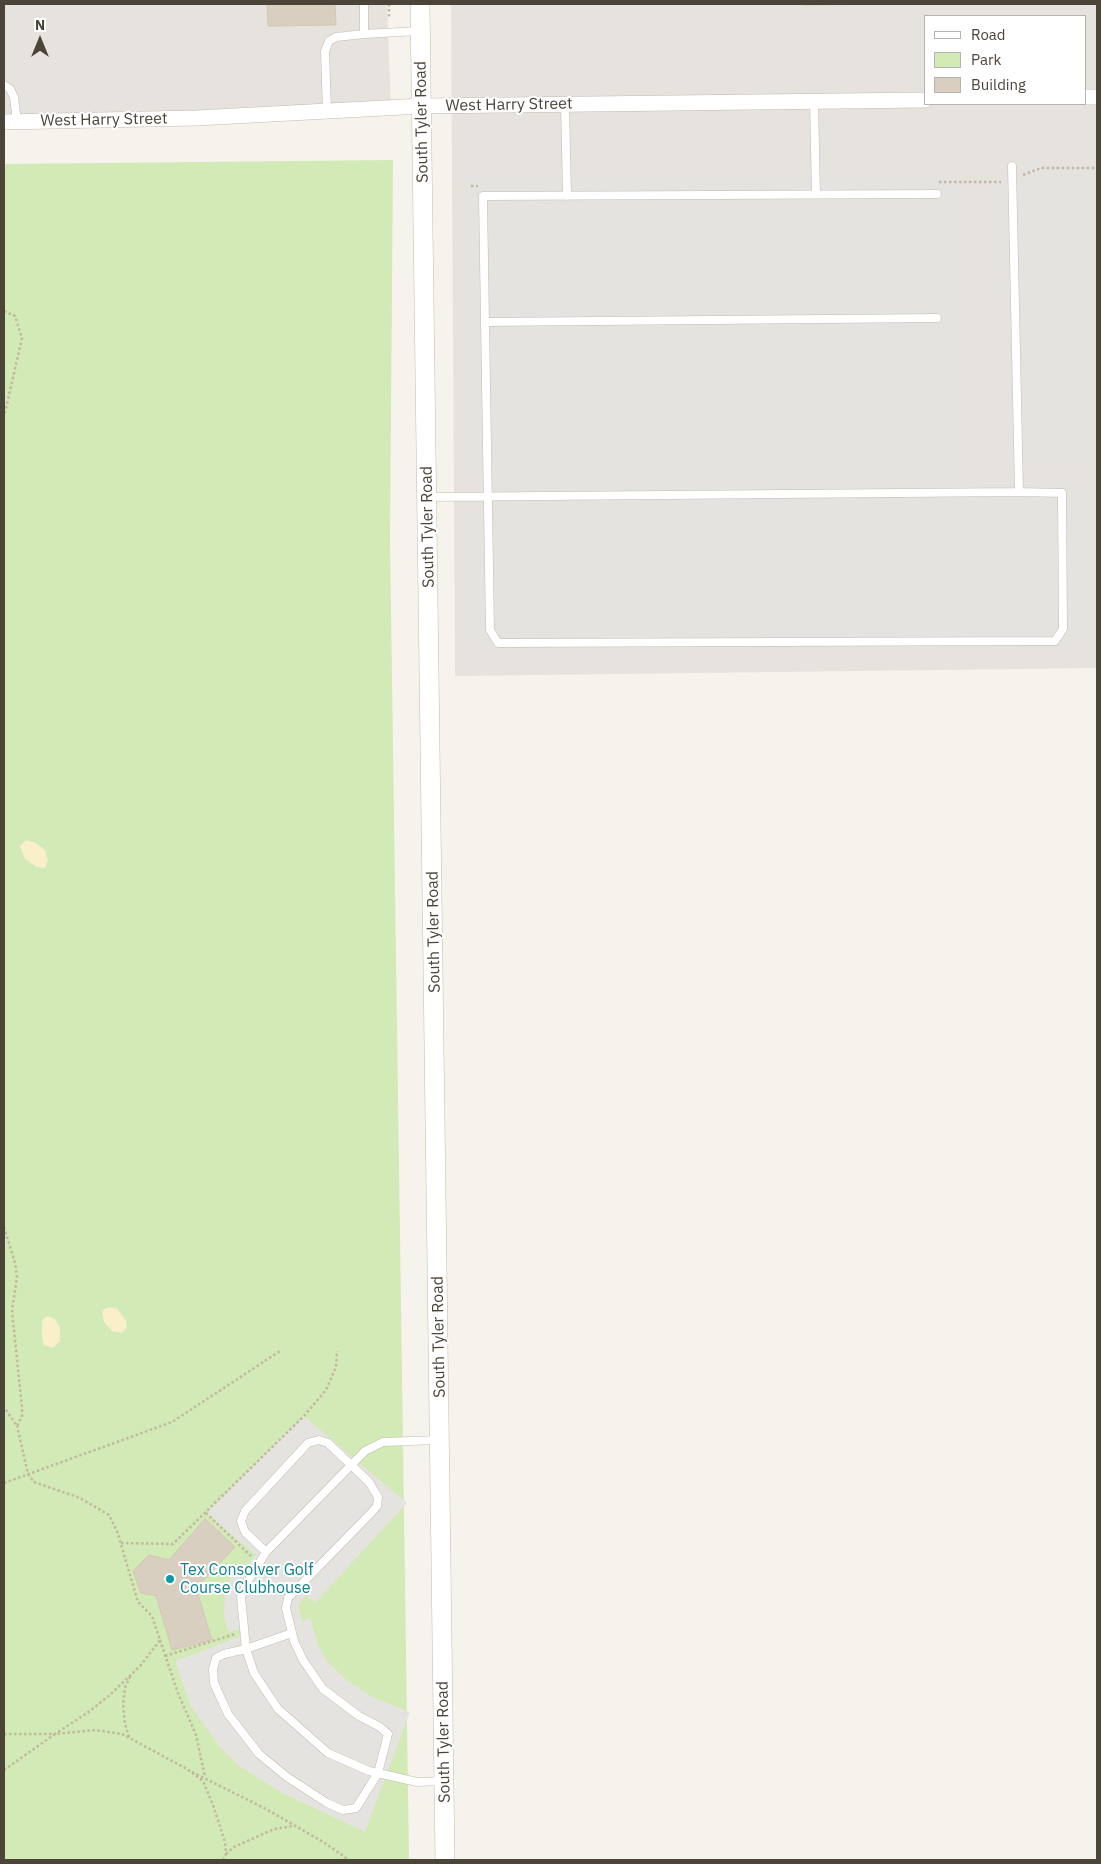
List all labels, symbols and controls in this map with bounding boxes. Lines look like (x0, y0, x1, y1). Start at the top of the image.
north arrow (15, 15, 65, 65)
legend (924, 15, 1086, 105)
text: N (35, 16, 45, 34)
text: Road (971, 25, 1006, 44)
text: Park (971, 50, 1001, 69)
street label: South Tyler Road (411, 61, 433, 183)
text: Building (971, 75, 1026, 94)
street label: West Harry Street (445, 94, 573, 116)
street label: West Harry Street (40, 109, 168, 131)
street label: South Tyler Road (417, 466, 439, 588)
street label: South Tyler Road (423, 871, 445, 993)
street label: South Tyler Road (428, 1276, 450, 1398)
place label: Tex Consolver Golf Course Clubhouse (180, 1560, 313, 1598)
marker: Tex Consolver Golf Course Clubhouse (164, 1573, 176, 1585)
street label: South Tyler Road (433, 1681, 455, 1803)

